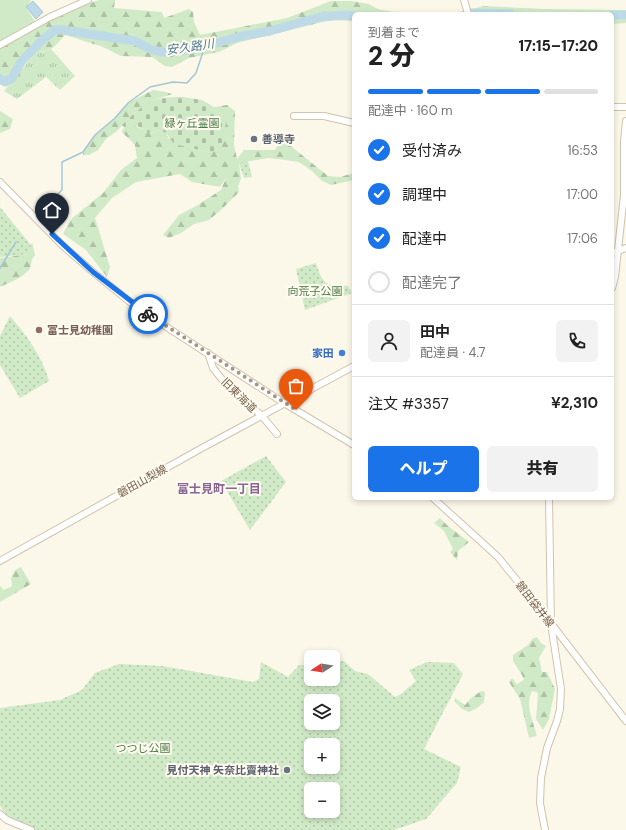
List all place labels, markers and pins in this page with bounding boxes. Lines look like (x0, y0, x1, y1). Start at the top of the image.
place label: 善導寺 (262, 132, 295, 146)
marker: 善導寺 (249, 134, 259, 144)
pin (35, 193, 69, 234)
place label: 富士見幼稚園 (47, 323, 113, 337)
marker: 富士見幼稚園 (34, 325, 44, 335)
place label: 家田 (312, 346, 334, 360)
marker: 家田 (337, 348, 347, 358)
pin (279, 369, 313, 410)
place label: 見付天神 矢奈比賣神社 (166, 763, 279, 777)
marker: 見付天神 矢奈比賣神社 (282, 765, 292, 775)

